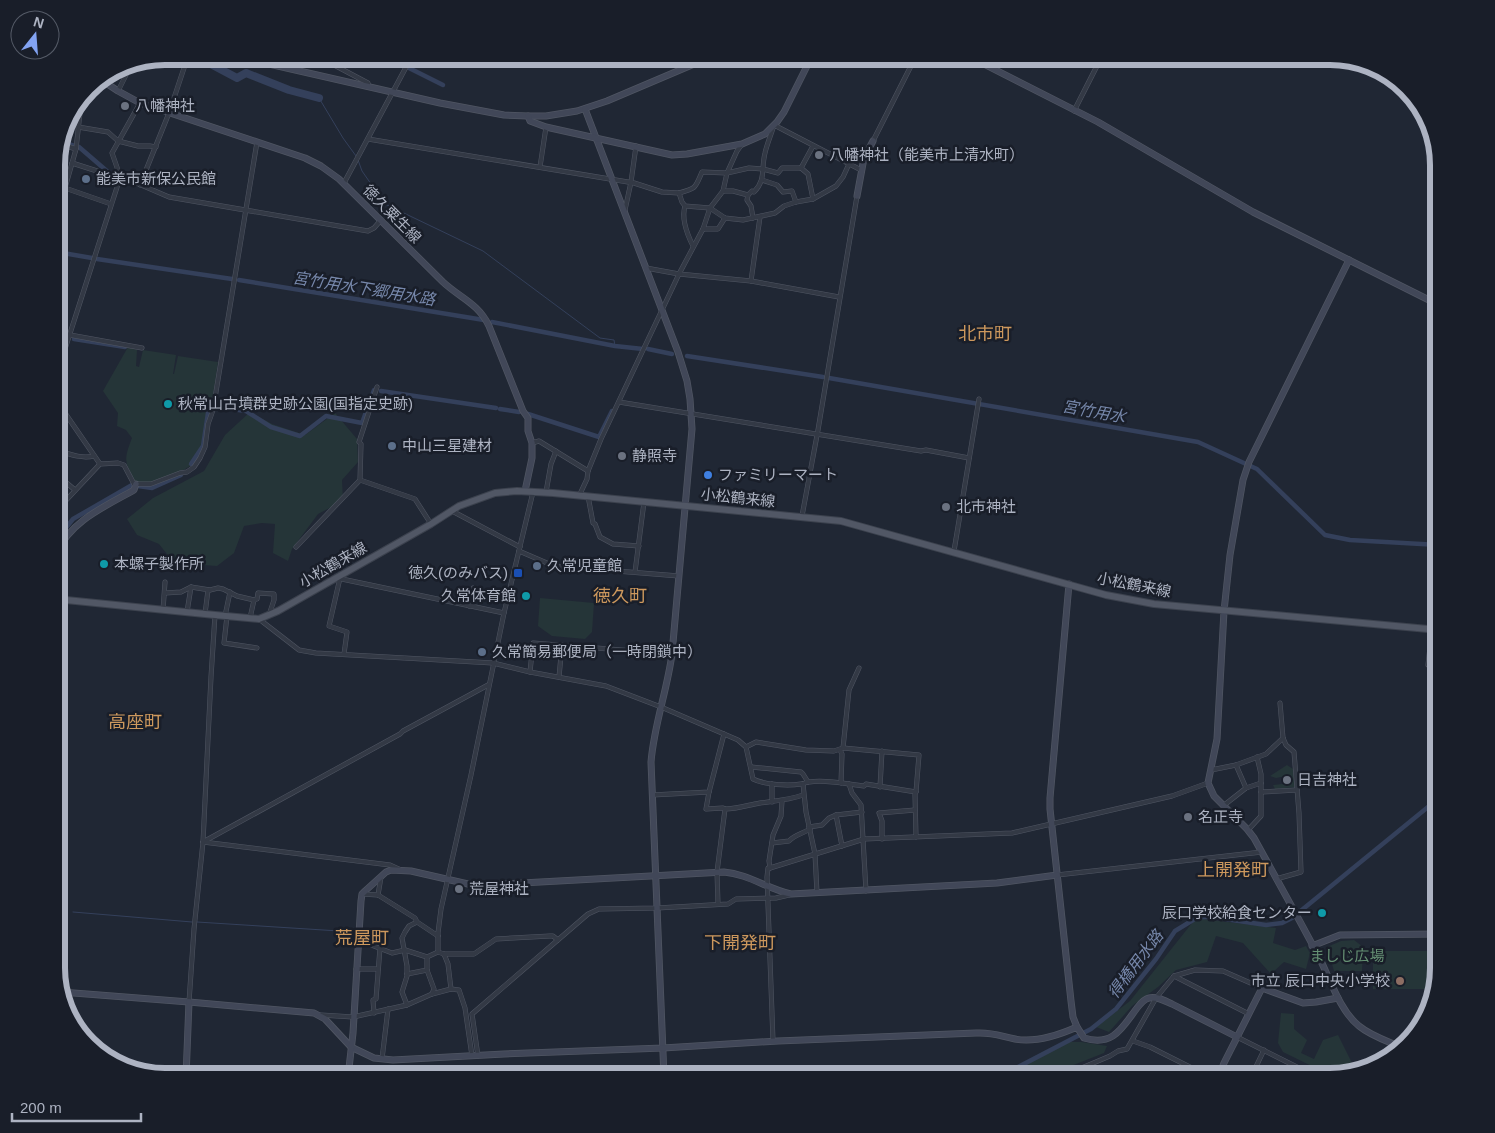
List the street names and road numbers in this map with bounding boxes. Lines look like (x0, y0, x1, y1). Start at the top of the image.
street label: 徳久粟生線 (360, 181, 425, 246)
street label: 小松鶴来線 (700, 485, 776, 510)
street label: 小松鶴来線 (296, 538, 369, 591)
street label: 小松鶴来線 (1096, 569, 1173, 600)

